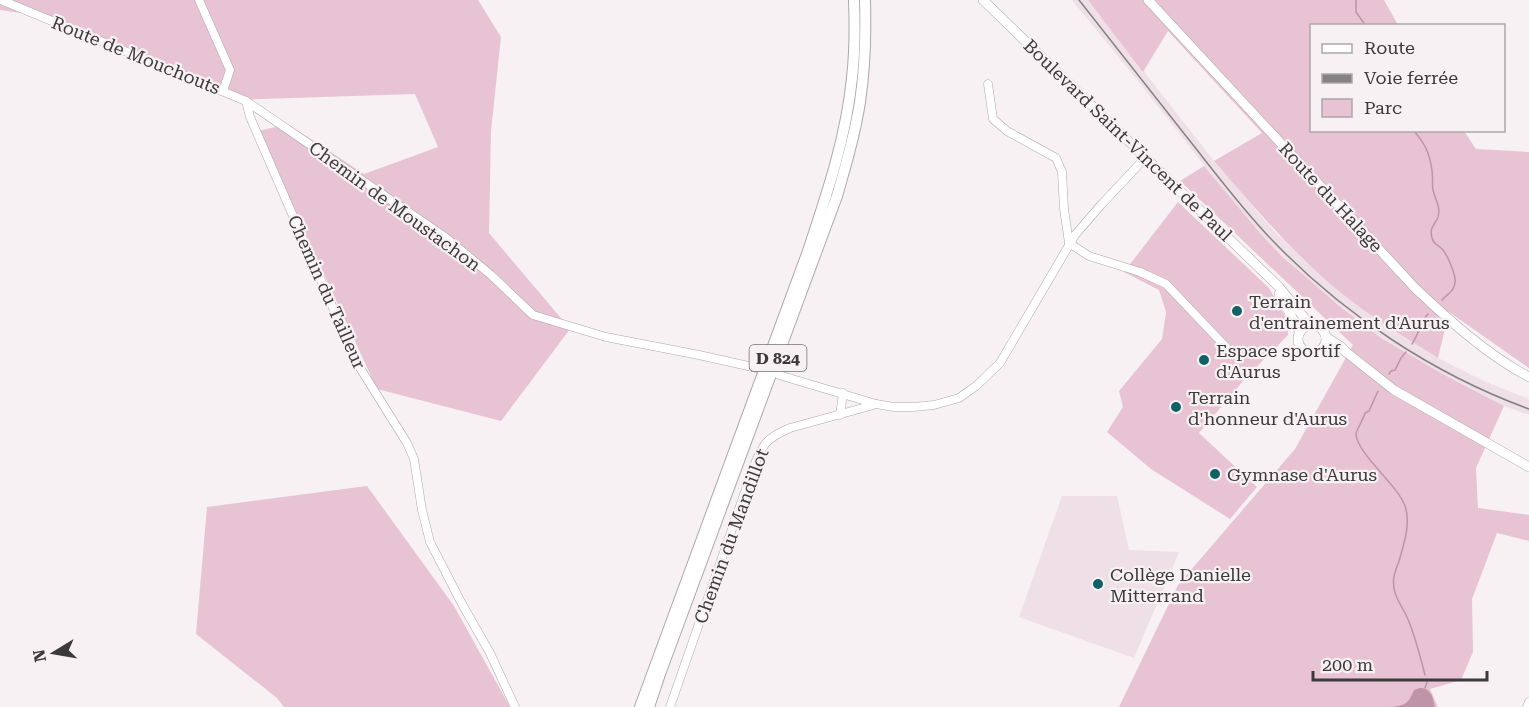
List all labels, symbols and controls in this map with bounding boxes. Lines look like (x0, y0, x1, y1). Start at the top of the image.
street label: Route de Mouchouts (49, 12, 223, 98)
legend (1310, 24, 1505, 132)
street label: Boulevard Saint-Vincent de Paul (1019, 35, 1237, 246)
text: Route (1364, 37, 1415, 58)
text: Voie ferrée (1364, 67, 1458, 88)
text: Parc (1364, 97, 1402, 118)
street label: Chemin de Moustachon (305, 137, 485, 276)
street label: Route du Halage (1275, 138, 1387, 256)
street label: Chemin du Tailleur (284, 212, 370, 372)
place label: Terrain d'entrainement d'Aurus (1249, 291, 1450, 333)
marker: Terrain d'entrainement d'Aurus (1230, 304, 1244, 318)
place label: Espace sportif d'Aurus (1216, 340, 1341, 382)
road number: D 824 (750, 345, 806, 371)
marker: Espace sportif d'Aurus (1197, 353, 1211, 367)
place label: Terrain d'honneur d'Aurus (1188, 387, 1347, 429)
marker: Terrain d'honneur d'Aurus (1169, 400, 1183, 414)
street label: Chemin du Mandillot (690, 445, 773, 626)
place label: Gymnase d'Aurus (1227, 464, 1377, 485)
marker: Gymnase d'Aurus (1208, 467, 1222, 481)
place label: Collège Danielle Mitterrand (1110, 564, 1251, 606)
marker: Collège Danielle Mitterrand (1091, 577, 1105, 591)
north arrow (24, 623, 84, 683)
scale bar (1313, 644, 1487, 682)
text: N (29, 648, 50, 664)
text: 200 m (1322, 654, 1373, 675)

